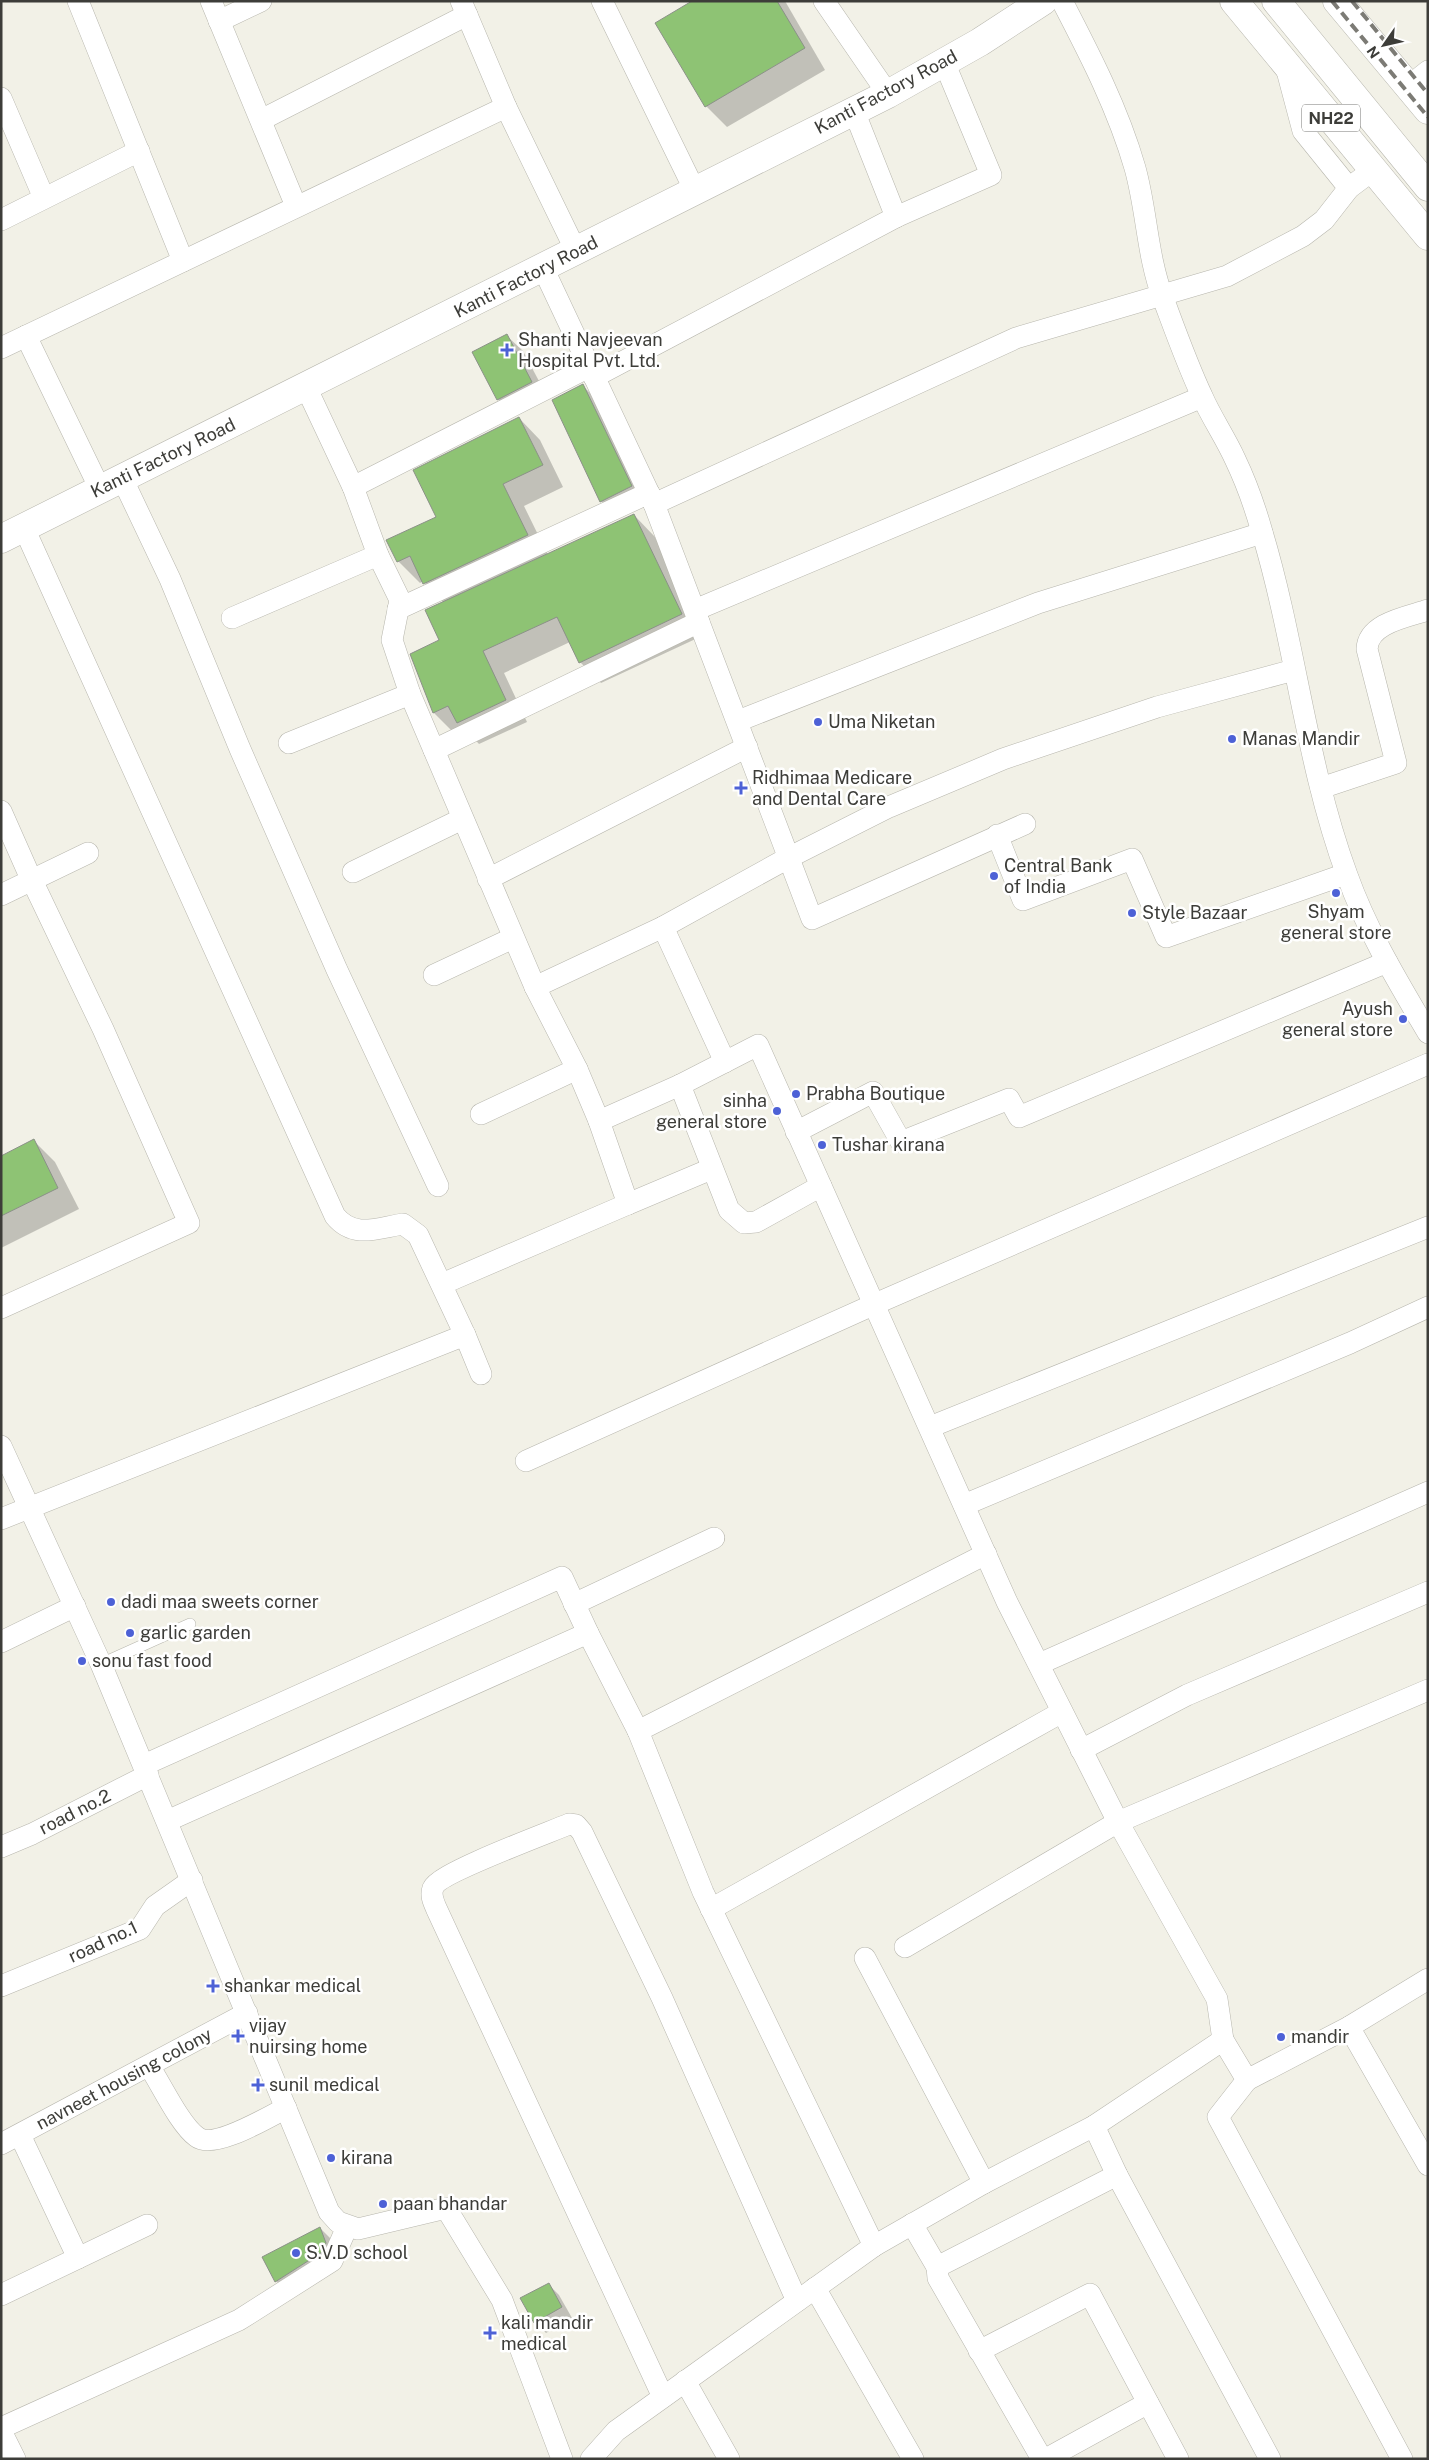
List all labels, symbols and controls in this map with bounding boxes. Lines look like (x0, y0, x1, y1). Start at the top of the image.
north arrow (1359, 20, 1409, 70)
text: N (1364, 43, 1383, 61)
street label: Kanti Factory Road (811, 45, 961, 138)
road number: NH22 (1302, 105, 1360, 132)
street label: Kanti Factory Road (450, 231, 601, 322)
place label: Shanti Navjeevan Hospital Pvt. Ltd. (518, 329, 663, 371)
marker: Shanti Navjeevan Hospital Pvt. Ltd. (500, 343, 514, 357)
street label: Kanti Factory Road (87, 413, 239, 502)
place label: Uma Niketan (828, 711, 935, 732)
marker: Uma Niketan (812, 716, 824, 728)
place label: Manas Mandir (1242, 728, 1360, 749)
marker: Manas Mandir (1226, 733, 1238, 745)
place label: Ridhimaa Medicare and Dental Care (752, 767, 912, 809)
marker: Ridhimaa Medicare and Dental Care (734, 781, 748, 795)
place label: Central Bank of India (1004, 855, 1113, 897)
marker: Central Bank of India (988, 870, 1000, 882)
marker: Shyam general store (1330, 887, 1342, 899)
place label: Shyam general store (1280, 901, 1392, 943)
place label: Style Bazaar (1142, 902, 1247, 923)
marker: Style Bazaar (1126, 907, 1138, 919)
place label: Ayush general store (1282, 998, 1393, 1040)
marker: Ayush general store (1397, 1013, 1409, 1025)
place label: Prabha Boutique (806, 1083, 945, 1104)
marker: Prabha Boutique (790, 1088, 802, 1100)
place label: sinha general store (656, 1090, 767, 1132)
marker: sinha general store (771, 1105, 783, 1117)
place label: Tushar kirana (832, 1134, 945, 1155)
marker: Tushar kirana (816, 1139, 828, 1151)
place label: dadi maa sweets corner (121, 1591, 319, 1612)
marker: dadi maa sweets corner (105, 1596, 117, 1608)
place label: garlic garden (140, 1622, 251, 1643)
marker: garlic garden (124, 1627, 136, 1639)
place label: sonu fast food (92, 1650, 212, 1671)
marker: sonu fast food (76, 1655, 88, 1667)
street label: road no.2 (35, 1785, 114, 1839)
street label: road no.1 (65, 1916, 141, 1967)
place label: shankar medical (224, 1975, 361, 1996)
marker: shankar medical (206, 1979, 220, 1993)
place label: vijay nuirsing home (249, 2015, 367, 2057)
street label: navneet housing colony (32, 2023, 216, 2134)
place label: mandir (1291, 2026, 1349, 2047)
marker: vijay nuirsing home (231, 2029, 245, 2043)
marker: mandir (1275, 2031, 1287, 2043)
place label: sunil medical (269, 2074, 380, 2095)
marker: sunil medical (251, 2078, 265, 2092)
place label: kirana (341, 2147, 393, 2168)
marker: kirana (325, 2152, 337, 2164)
place label: paan bhandar (393, 2193, 507, 2214)
marker: paan bhandar (377, 2198, 389, 2210)
place label: S.V.D school (306, 2242, 408, 2263)
marker: S.V.D school (290, 2247, 302, 2259)
place label: kali mandir medical (501, 2312, 593, 2354)
marker: kali mandir medical (483, 2326, 497, 2340)

